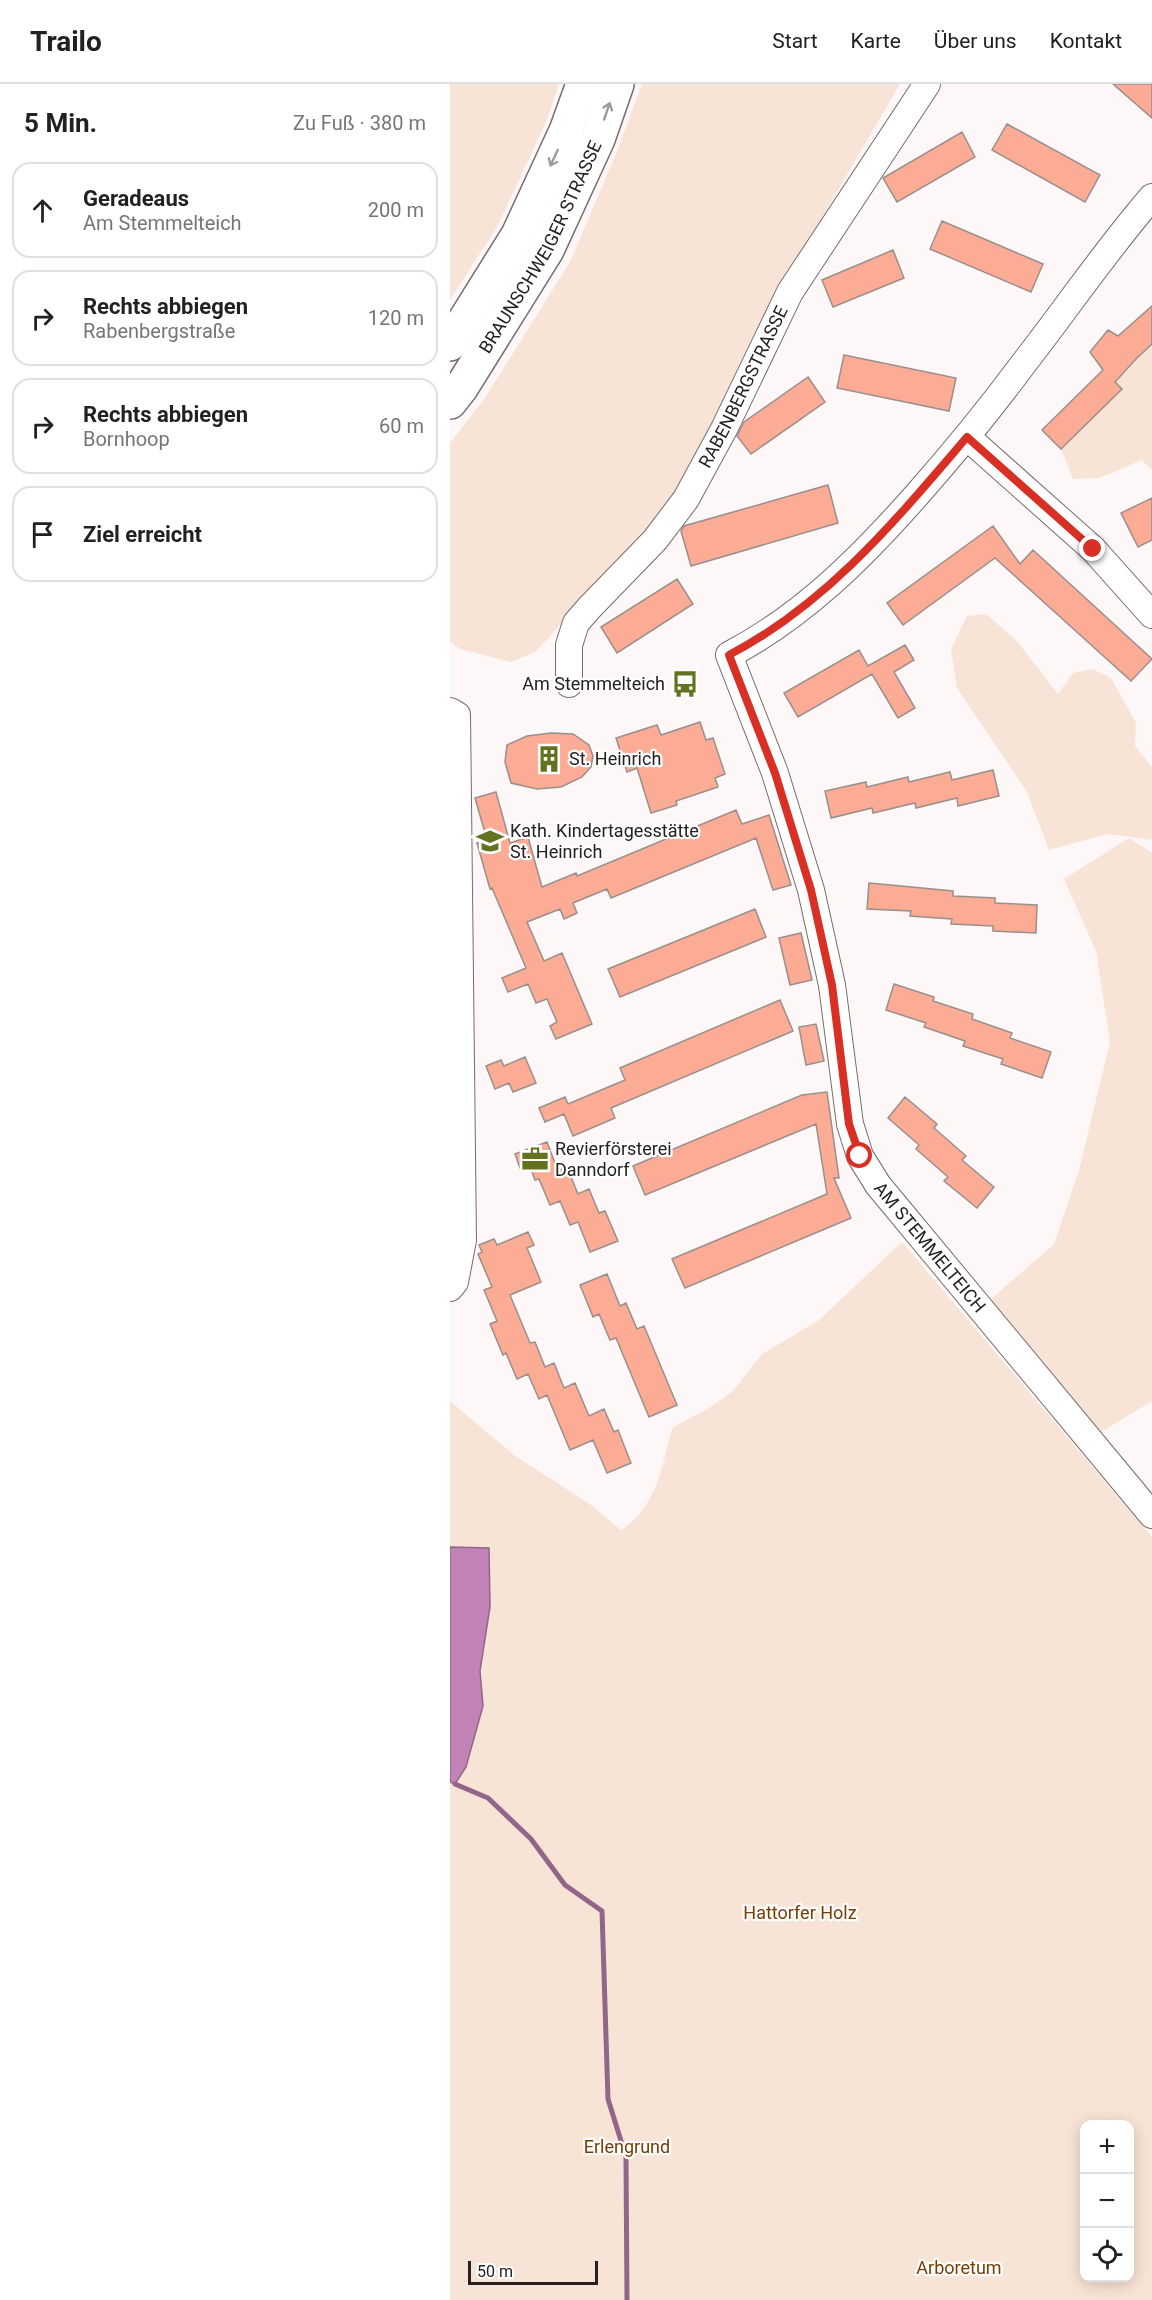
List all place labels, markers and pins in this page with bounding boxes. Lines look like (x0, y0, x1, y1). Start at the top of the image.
bus stop icon: Am Stemmelteich (670, 669, 700, 699)
place label: Am Stemmelteich (522, 673, 665, 694)
building icon: St. Heinrich (534, 744, 564, 774)
place label: St. Heinrich (569, 748, 661, 769)
place label: Kath. Kindertagesstätte St. Heinrich (510, 820, 699, 862)
school or university icon: Kath. Kindertagesstätte St. Heinrich (475, 826, 505, 856)
place label: Revierförsterei Danndorf (555, 1138, 672, 1180)
office icon: Revierförsterei Danndorf (520, 1144, 550, 1174)

